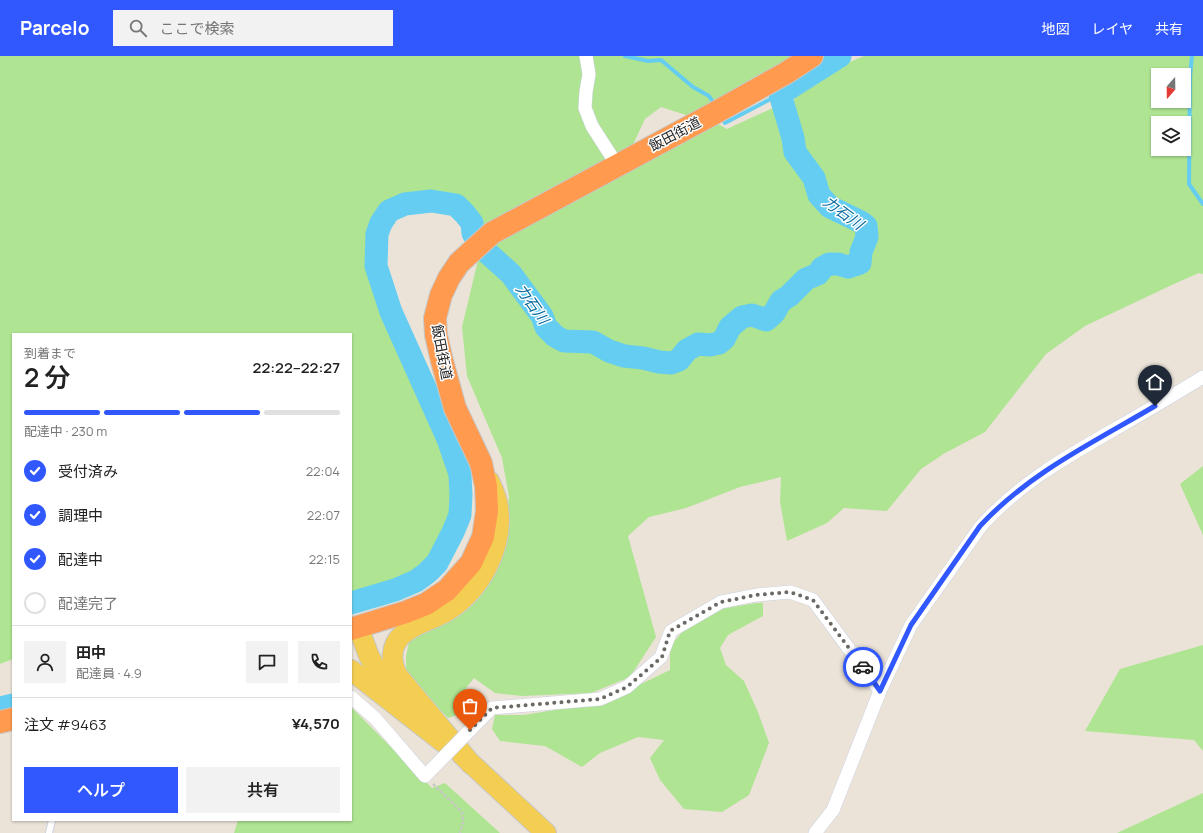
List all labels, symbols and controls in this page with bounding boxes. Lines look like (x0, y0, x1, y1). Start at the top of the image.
search box (113, 10, 393, 46)
text: Parcelo (20, 15, 89, 41)
icon: search (127, 17, 149, 39)
text: ここで検索 (159, 18, 234, 39)
text: 地図 (1041, 19, 1069, 38)
text: レイヤ (1091, 19, 1133, 38)
text: 共有 (1155, 19, 1183, 38)
north arrow (1151, 68, 1191, 108)
map controls (1151, 68, 1191, 156)
street label: 飯田街道 (646, 112, 704, 155)
button: layers (1151, 116, 1191, 156)
water label: 力石川 (819, 191, 869, 235)
water label: 力石川 (511, 279, 555, 330)
street label: 飯田街道 (428, 323, 457, 381)
text: 到着まで (24, 344, 76, 362)
text: 22:22–22:27 (253, 357, 340, 378)
text: 2 分 (24, 359, 70, 395)
pin (1138, 365, 1172, 406)
icon: home (1144, 371, 1166, 393)
text: 配達中 · 230 m (24, 422, 107, 440)
icon: check (24, 460, 46, 482)
text: 受付済み (58, 461, 118, 482)
text: 22:04 (306, 462, 340, 480)
icon: check (24, 504, 46, 526)
text: 調理中 (58, 505, 103, 526)
text: 22:07 (307, 506, 340, 524)
icon: check (24, 548, 46, 570)
text: 配達中 (58, 549, 103, 570)
text: 22:15 (309, 550, 340, 568)
text: 配達完了 (58, 593, 118, 614)
button: person (24, 641, 66, 683)
button: chat (246, 641, 288, 683)
button: phone (298, 641, 340, 683)
text: 田中 (76, 642, 106, 663)
courier (843, 647, 883, 687)
icon: car (852, 656, 874, 678)
text: 配達員 · 4.9 (76, 664, 142, 682)
pin (453, 689, 487, 730)
icon: bag (459, 695, 481, 717)
text: ¥4,570 (292, 713, 340, 734)
text: 注文 #9463 (24, 714, 107, 735)
button: ヘルプ (24, 767, 178, 813)
button: 共有 (186, 767, 340, 813)

